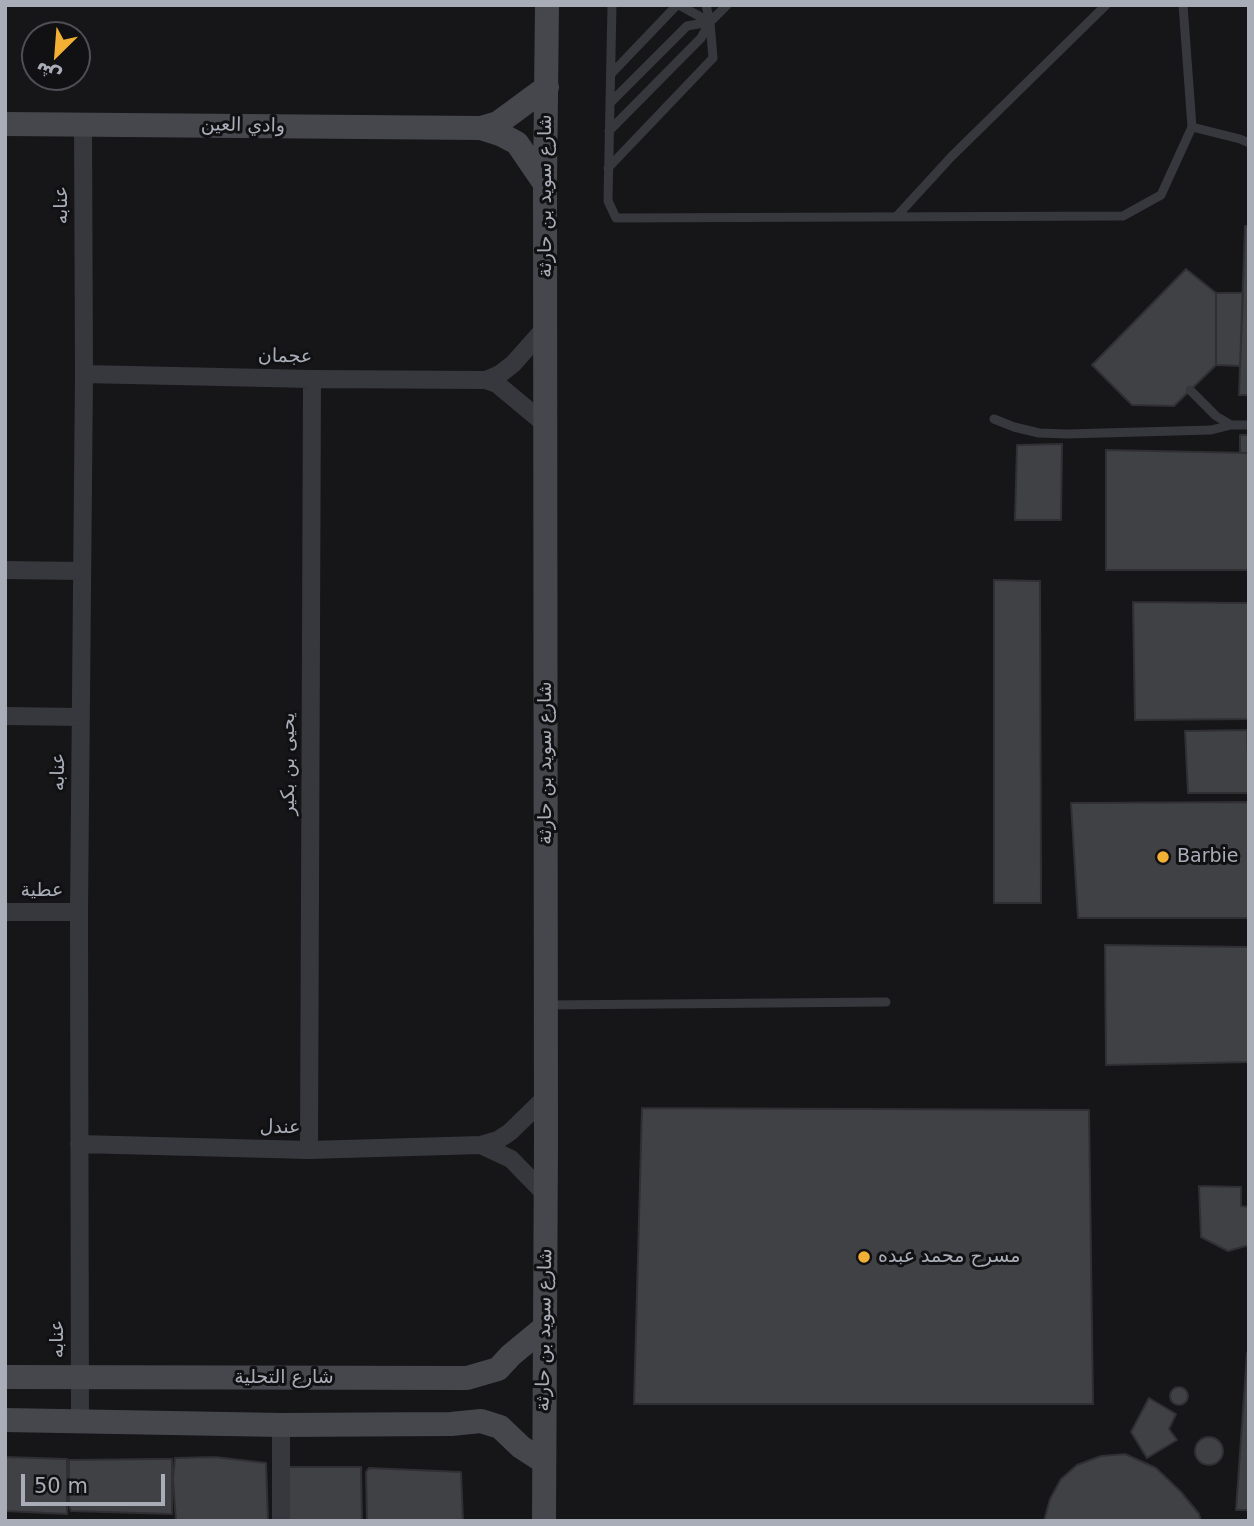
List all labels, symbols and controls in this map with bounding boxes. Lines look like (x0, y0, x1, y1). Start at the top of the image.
north arrow (21, 21, 91, 91)
text: ش (31, 58, 65, 89)
street label: وادي العين (201, 114, 285, 138)
street label: شارع سويد بن حارثة (535, 114, 557, 278)
street label: عنابه (51, 186, 73, 224)
street label: عجمان (258, 345, 312, 369)
street label: شارع سويد بن حارثة (535, 681, 557, 845)
street label: يحيى بن بكير (278, 713, 300, 815)
street label: عنابه (47, 753, 71, 791)
place label: Barbie (1177, 846, 1239, 868)
marker: Barbie (1155, 849, 1171, 865)
street label: عطية (21, 880, 63, 902)
street label: عندل (259, 1116, 301, 1140)
place label: مسرح محمد عبده (878, 1246, 1020, 1268)
street label: شارع سويد بن حارثة (532, 1248, 558, 1412)
marker: مسرح محمد عبده (856, 1249, 872, 1265)
street label: عنابه (47, 1320, 69, 1358)
street label: شارع التحلية (234, 1367, 334, 1389)
scale bar (24, 1460, 168, 1504)
text: 50 m (34, 1474, 88, 1498)

